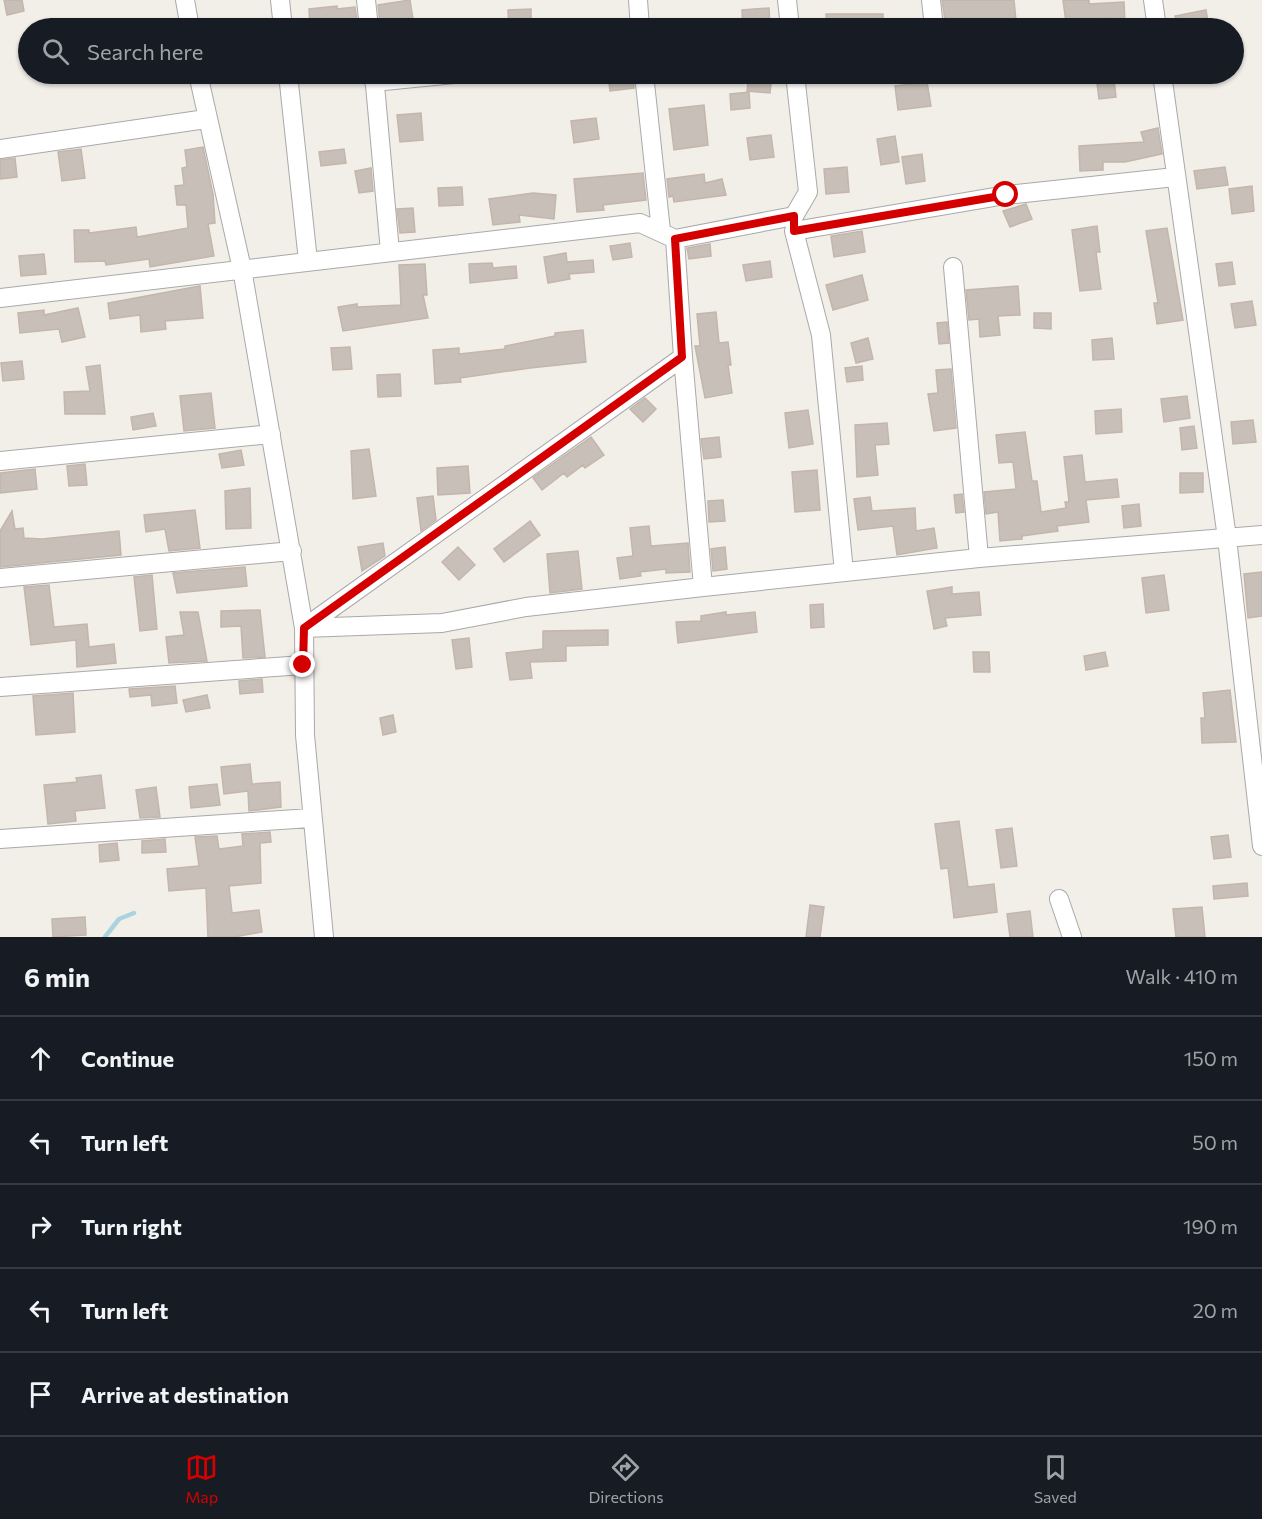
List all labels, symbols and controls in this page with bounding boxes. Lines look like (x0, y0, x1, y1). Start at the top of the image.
search box (18, 18, 1244, 84)
icon: search (39, 35, 72, 68)
text: Search here (87, 38, 203, 65)
route start (992, 181, 1018, 207)
route end (289, 651, 315, 677)
text: 6 min (24, 961, 90, 992)
text: Walk · 410 m (1126, 964, 1238, 988)
icon: ahead (24, 1042, 57, 1075)
text: Continue (81, 1045, 174, 1072)
text: 150 m (1184, 1046, 1238, 1070)
icon: left (24, 1126, 57, 1159)
text: Turn left (81, 1129, 168, 1156)
text: 50 m (1192, 1130, 1238, 1154)
icon: right (24, 1210, 57, 1243)
text: Turn right (81, 1213, 182, 1240)
text: 190 m (1183, 1214, 1238, 1238)
icon: left (24, 1294, 57, 1327)
text: Turn left (81, 1297, 168, 1324)
text: 20 m (1193, 1298, 1238, 1322)
icon: arrive (24, 1378, 57, 1411)
text: Arrive at destination (81, 1381, 289, 1408)
tab: Map (185, 1451, 218, 1506)
tab: Directions (588, 1451, 663, 1506)
tab: Saved (1034, 1451, 1077, 1506)

